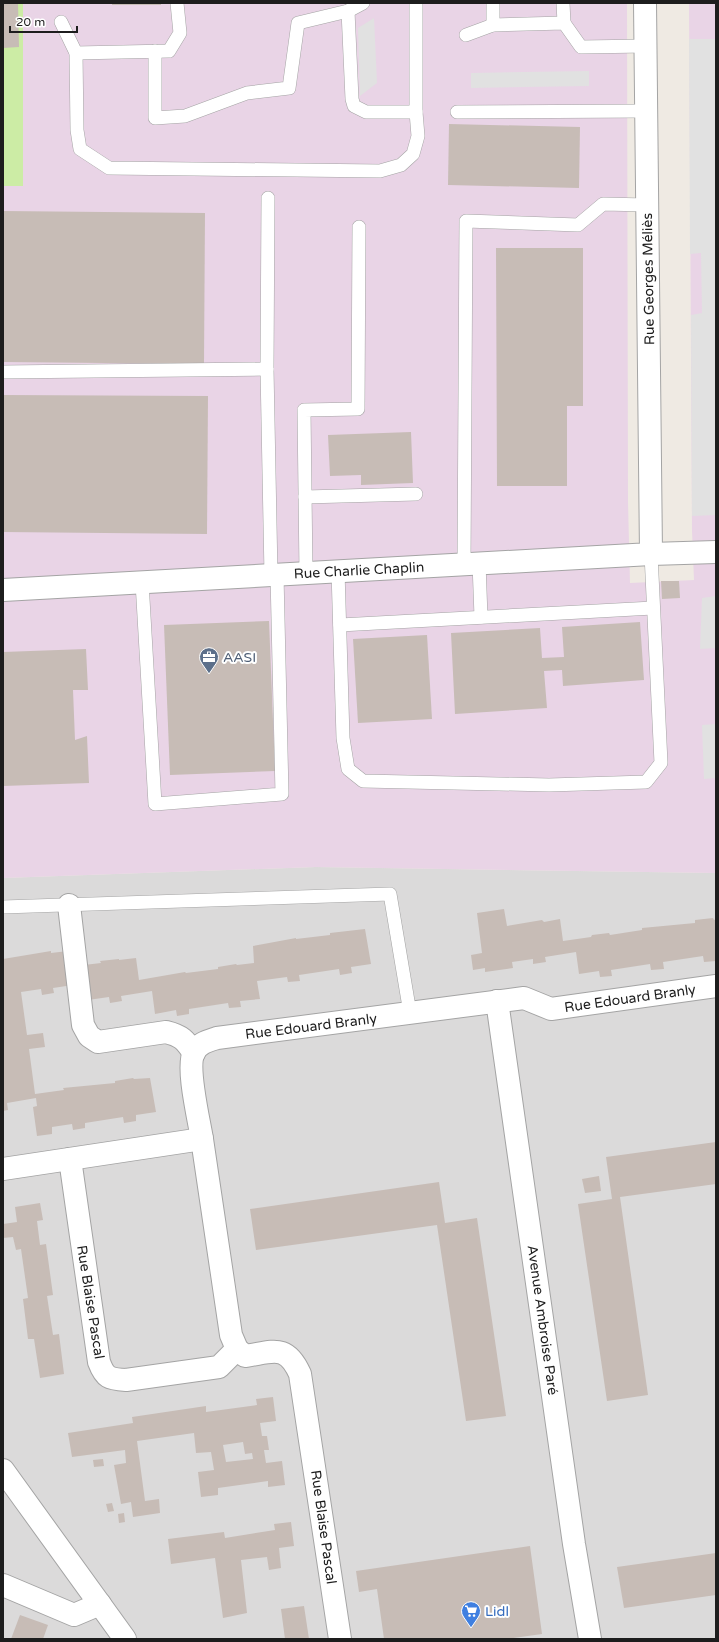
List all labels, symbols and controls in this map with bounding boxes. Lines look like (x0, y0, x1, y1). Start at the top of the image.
scale bar (10, 8, 77, 34)
text: 20 m (16, 15, 45, 29)
street label: Rue Georges Méliès (639, 212, 658, 345)
street label: Rue Charlie Chaplin (293, 559, 425, 582)
office icon: AASI (198, 646, 220, 674)
place label: AASI (223, 649, 256, 666)
street label: Rue Edouard Branly (563, 981, 697, 1016)
street label: Rue Edouard Branly (244, 1010, 378, 1043)
street label: Rue Blaise Pascal (73, 1244, 108, 1360)
street label: Avenue Ambroise Paré (524, 1244, 561, 1396)
street label: Rue Blaise Pascal (307, 1469, 340, 1585)
supermarket icon: Lidl (460, 1600, 482, 1628)
place label: Lidl (485, 1603, 509, 1620)

